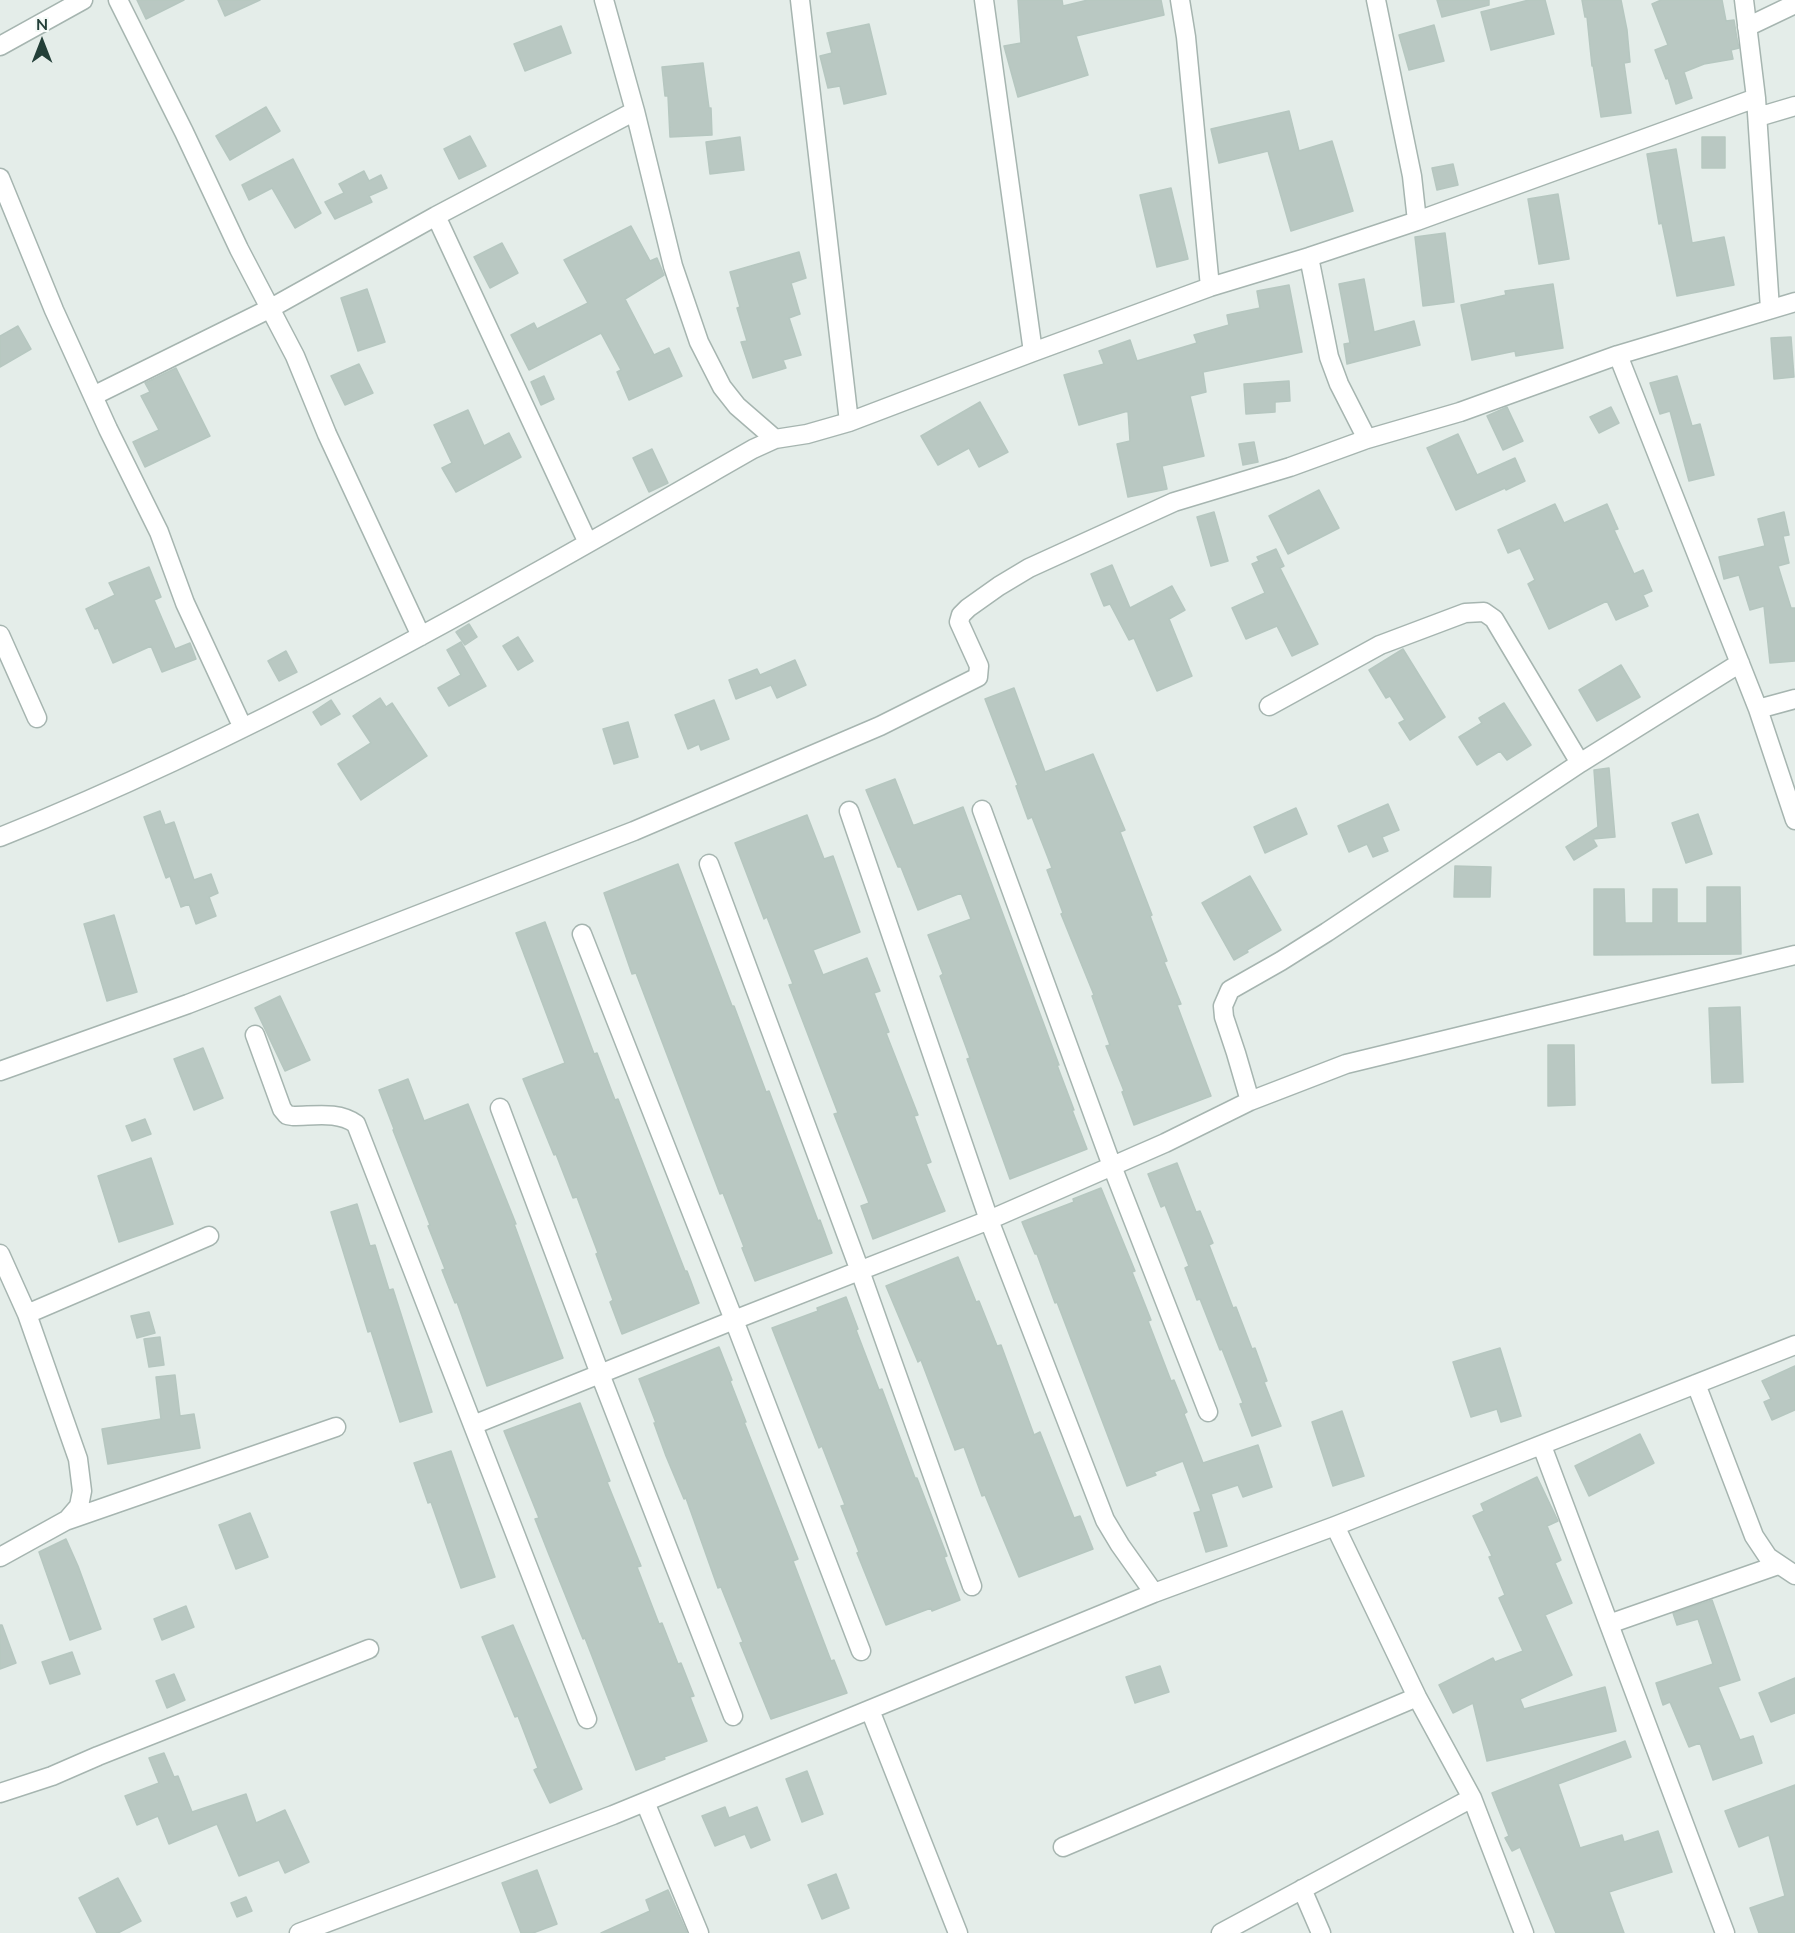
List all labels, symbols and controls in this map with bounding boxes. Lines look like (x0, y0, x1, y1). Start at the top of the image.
north arrow (12, 12, 72, 72)
text: N (36, 14, 48, 34)

